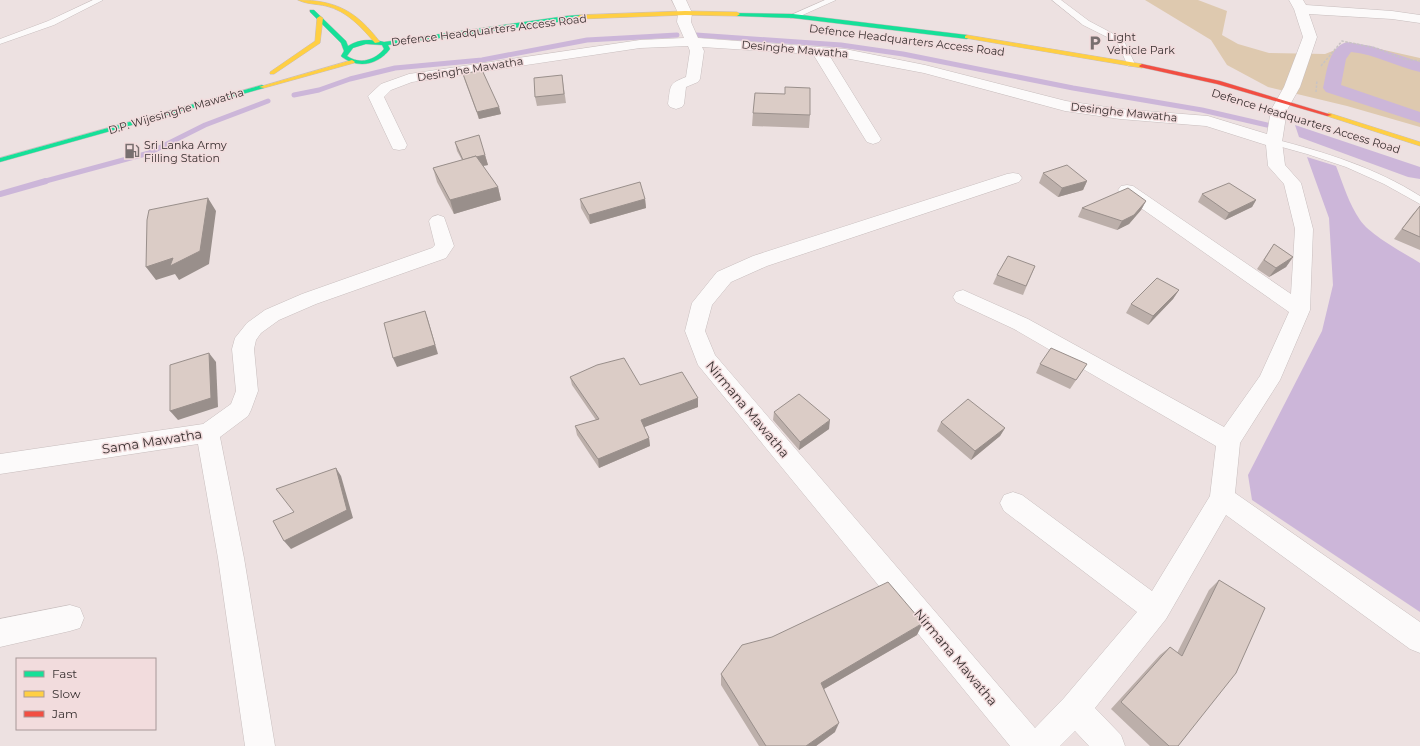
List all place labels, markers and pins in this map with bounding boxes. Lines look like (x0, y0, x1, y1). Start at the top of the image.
place label: Light Vehicle Park (1107, 30, 1175, 57)
parking icon: Light Vehicle Park (1086, 34, 1104, 52)
place label: Sri Lanka Army Filling Station (144, 138, 227, 165)
fuel station icon: Sri Lanka Army Filling Station (123, 142, 141, 160)

